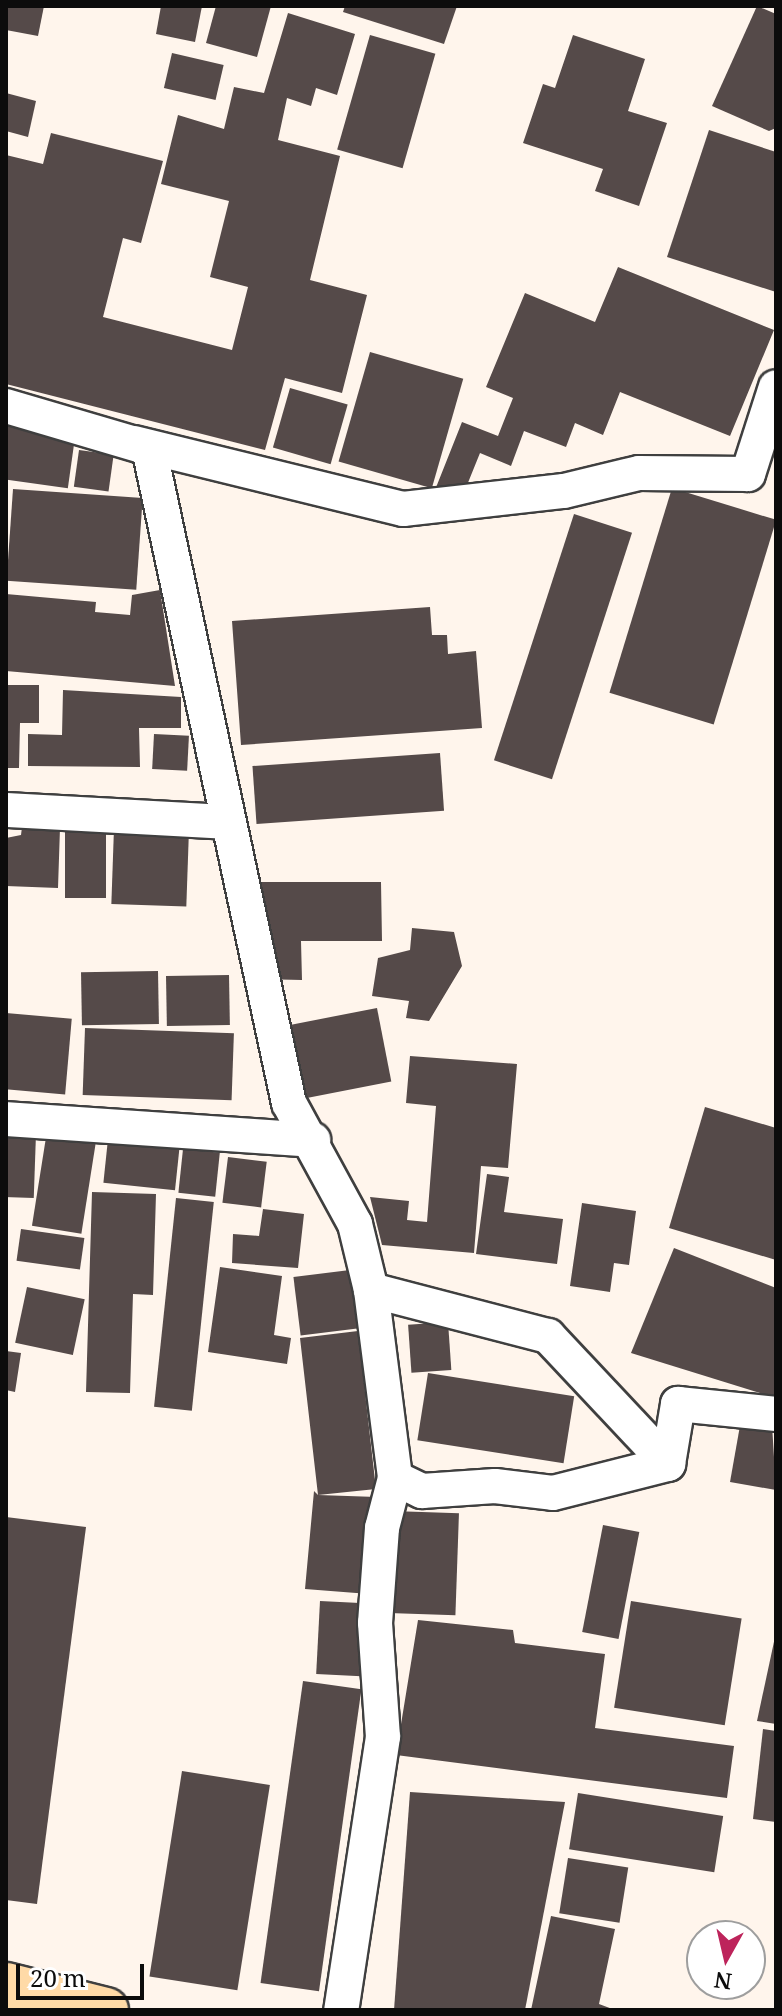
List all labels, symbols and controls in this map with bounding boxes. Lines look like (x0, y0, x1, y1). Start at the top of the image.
north arrow (686, 1920, 766, 2000)
scale bar (20, 1948, 148, 1998)
text: 20 m (30, 1961, 86, 1994)
text: N (712, 1966, 734, 1998)

